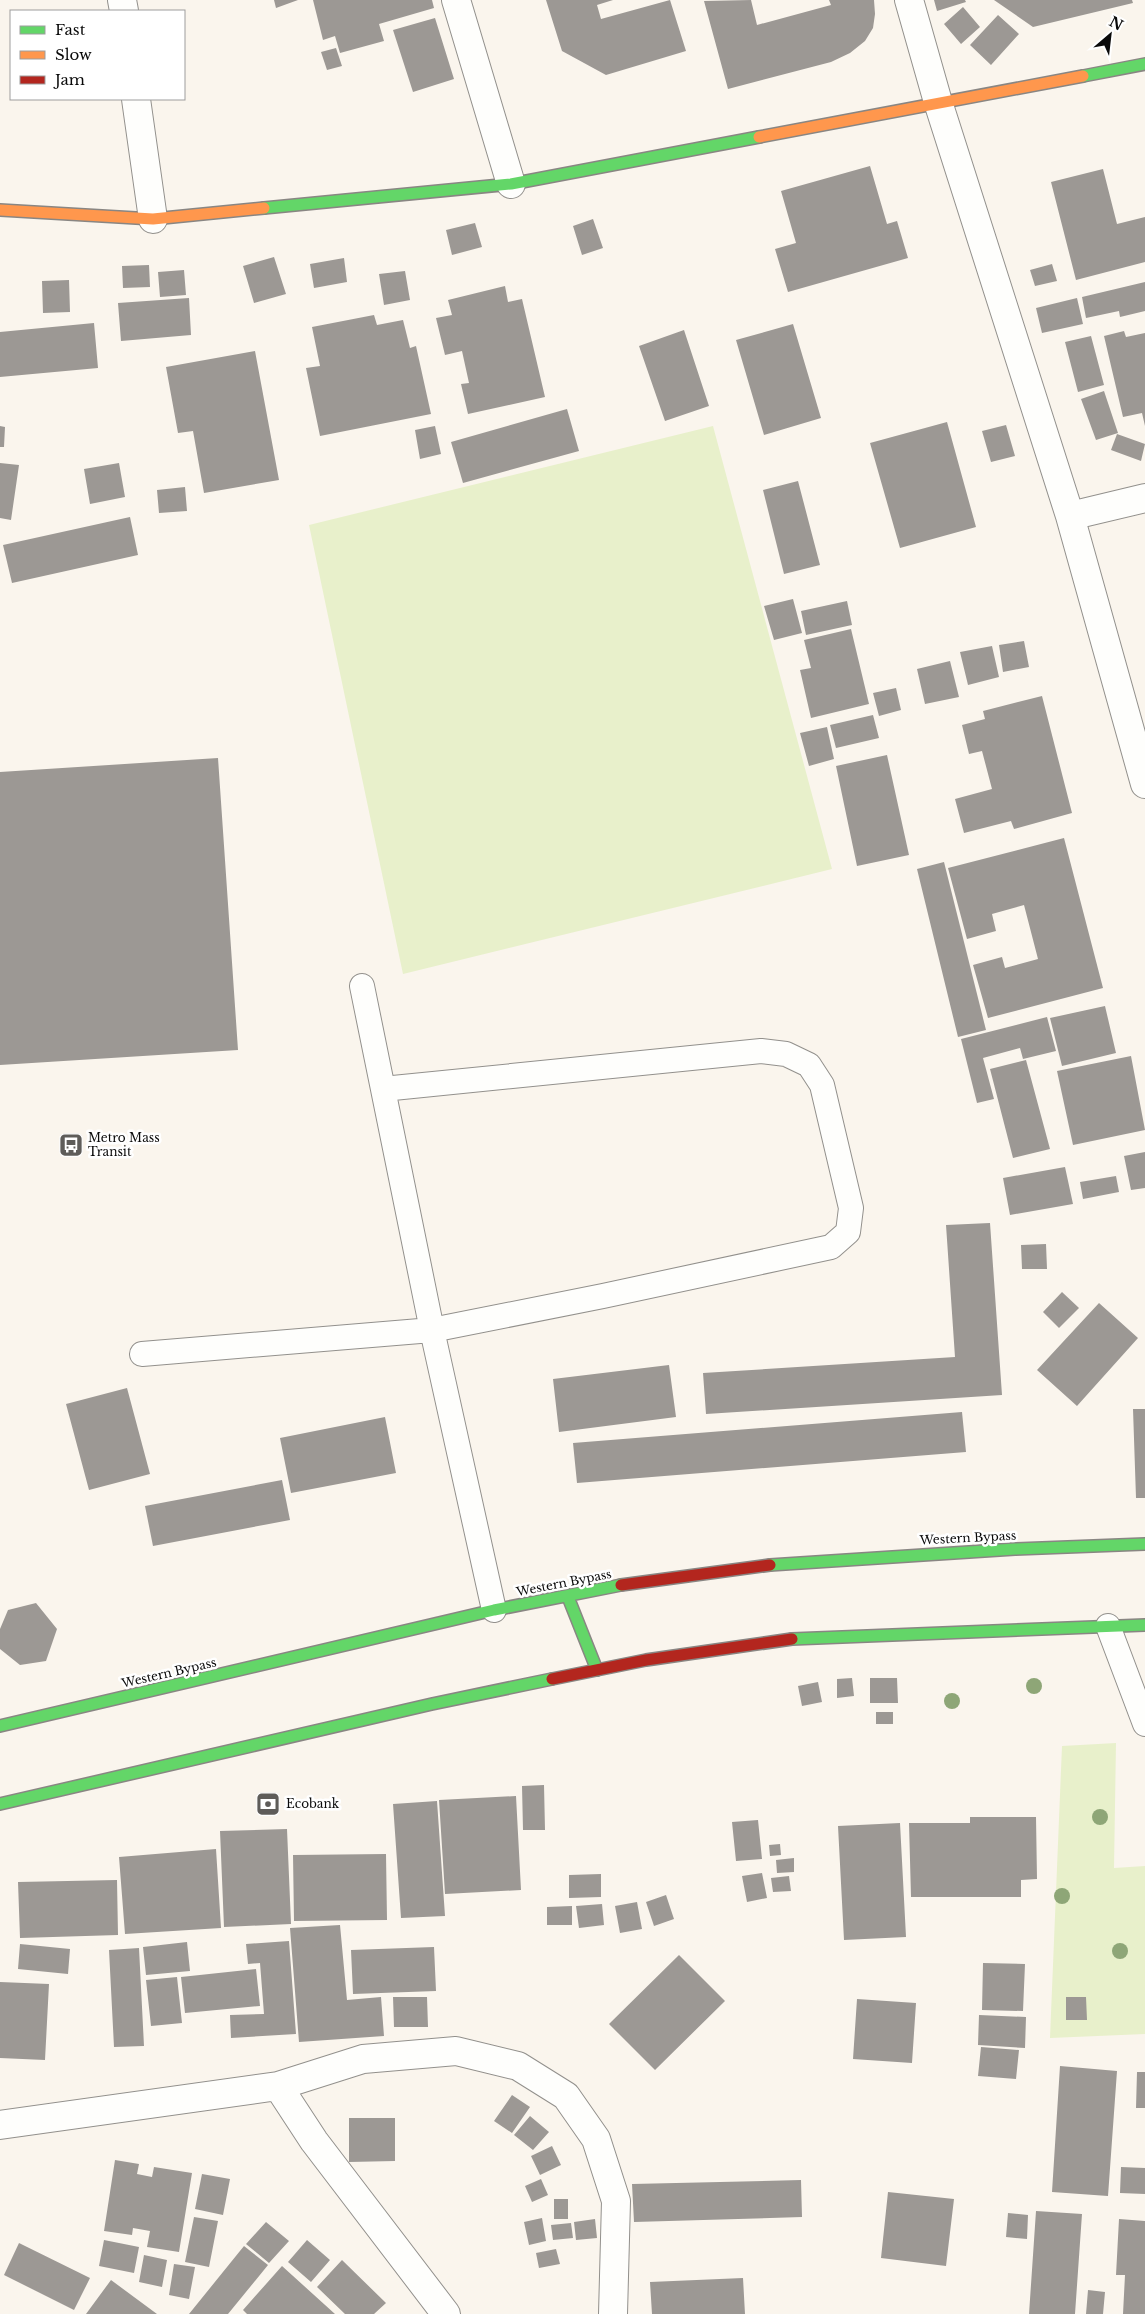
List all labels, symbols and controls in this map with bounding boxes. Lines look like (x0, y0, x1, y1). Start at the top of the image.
legend (10, 10, 185, 100)
north arrow (1085, 10, 1135, 60)
text: N (1106, 12, 1126, 35)
text: Fast (55, 20, 86, 39)
text: Slow (55, 45, 92, 64)
text: Jam (53, 70, 85, 89)
place label: Metro Mass Transit (88, 1130, 160, 1159)
bus stop icon: Metro Mass Transit (58, 1132, 84, 1158)
street label: Western Bypass (918, 1527, 1017, 1548)
street label: Western Bypass (514, 1566, 613, 1599)
street label: Western Bypass (119, 1654, 218, 1691)
bank icon: Ecobank (255, 1791, 281, 1817)
place label: Ecobank (286, 1796, 340, 1811)

